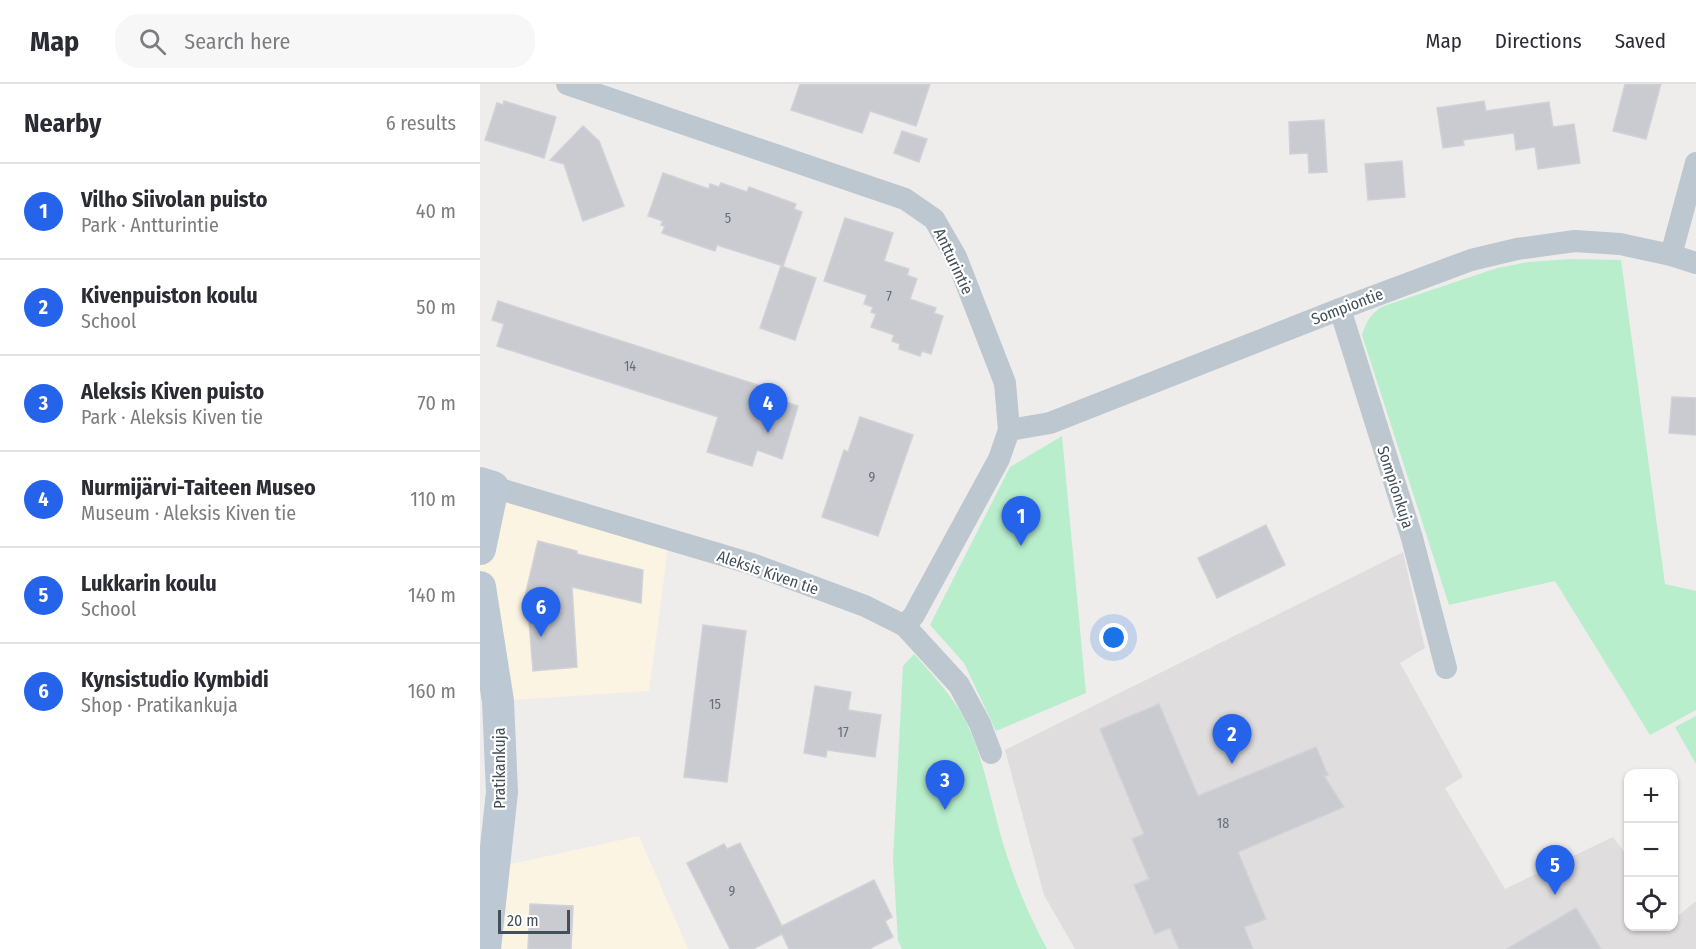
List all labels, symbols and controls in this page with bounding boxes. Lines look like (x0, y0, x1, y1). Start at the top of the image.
search box (115, 14, 535, 68)
text: Map (30, 25, 79, 58)
icon: search (136, 25, 169, 58)
text: Search here (184, 28, 290, 55)
text: Map (1425, 28, 1462, 54)
text: Directions (1495, 28, 1582, 54)
text: Saved (1615, 28, 1666, 54)
text: Nearby (24, 108, 101, 139)
text: 6 results (386, 111, 456, 135)
text: Vilho Siivolan puisto (81, 186, 268, 213)
text: 1 (39, 199, 48, 223)
text: 40 m (416, 199, 456, 223)
house number: 5 (725, 210, 731, 227)
text: Park · Antturintie (81, 213, 219, 237)
street label: Antturintie (930, 225, 977, 297)
text: Kivenpuiston koulu (81, 282, 258, 309)
street label: Sompiontie (1309, 284, 1386, 329)
house number: 7 (886, 288, 892, 305)
text: 2 (39, 295, 48, 319)
text: 50 m (416, 295, 456, 319)
text: School (81, 309, 136, 333)
house number: 14 (624, 358, 636, 375)
text: Aleksis Kiven puisto (81, 378, 264, 405)
pin: 4 (748, 384, 788, 433)
text: 3 (39, 391, 48, 415)
text: 70 m (418, 391, 456, 415)
text: Park · Aleksis Kiven tie (81, 405, 263, 429)
street label: Sompionkuja (1373, 443, 1418, 531)
house number: 9 (869, 469, 876, 486)
text: Nurmijärvi-Taiteen Museo (81, 474, 316, 501)
text: 4 (38, 487, 49, 511)
text: 110 m (410, 487, 456, 511)
pin: 1 (1002, 496, 1040, 546)
text: Museum · Aleksis Kiven tie (81, 501, 296, 525)
street label: Aleksis Kiven tie (715, 546, 821, 599)
text: Lukkarin koulu (81, 570, 217, 597)
text: 5 (39, 583, 48, 607)
text: 140 m (408, 583, 456, 607)
pin: 6 (522, 588, 560, 637)
text: School (81, 597, 136, 621)
your location (1099, 623, 1128, 652)
text: Kynsistudio Kymbidi (81, 666, 269, 693)
text: 6 (38, 679, 49, 703)
text: 160 m (408, 679, 456, 703)
text: Shop · Pratikankuja (81, 693, 238, 717)
house number: 15 (709, 696, 721, 713)
pin: 2 (1212, 714, 1251, 764)
house number: 17 (837, 724, 849, 741)
street label: Pratikankuja (490, 727, 509, 809)
pin: 3 (926, 760, 964, 810)
map controls (1624, 769, 1678, 931)
button: + (1624, 769, 1678, 823)
house number: 18 (1217, 815, 1229, 832)
button: − (1624, 823, 1678, 877)
pin: 5 (1536, 846, 1574, 895)
button: locate (1624, 877, 1678, 931)
house number: 9 (729, 883, 736, 900)
scale bar (498, 907, 570, 934)
text: 20 m (507, 911, 538, 930)

